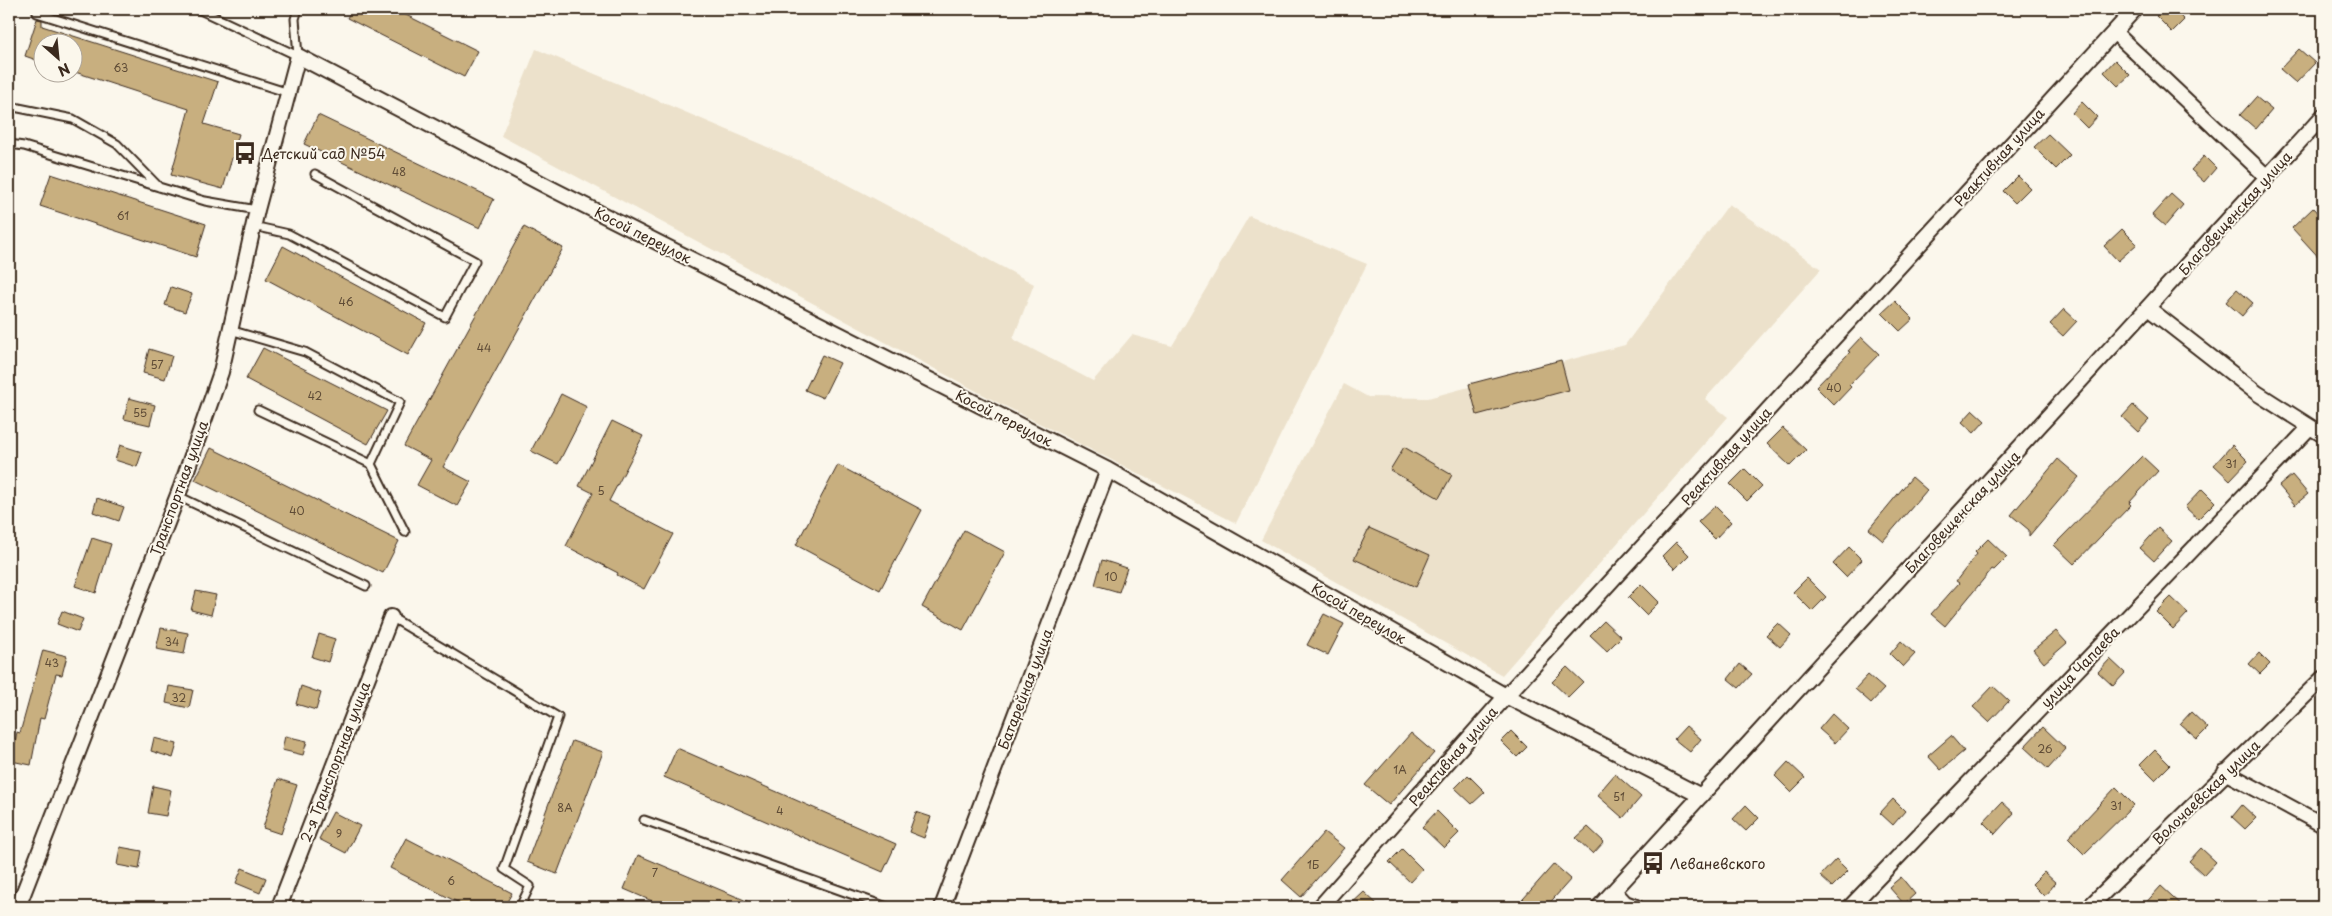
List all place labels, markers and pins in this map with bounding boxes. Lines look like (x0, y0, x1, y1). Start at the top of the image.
bus stop icon: Детский сад №54 (232, 140, 258, 166)
place label: Детский сад №54 (261, 143, 386, 164)
bus stop icon: Леваневского (1640, 850, 1666, 876)
place label: Леваневского (1670, 853, 1765, 874)

